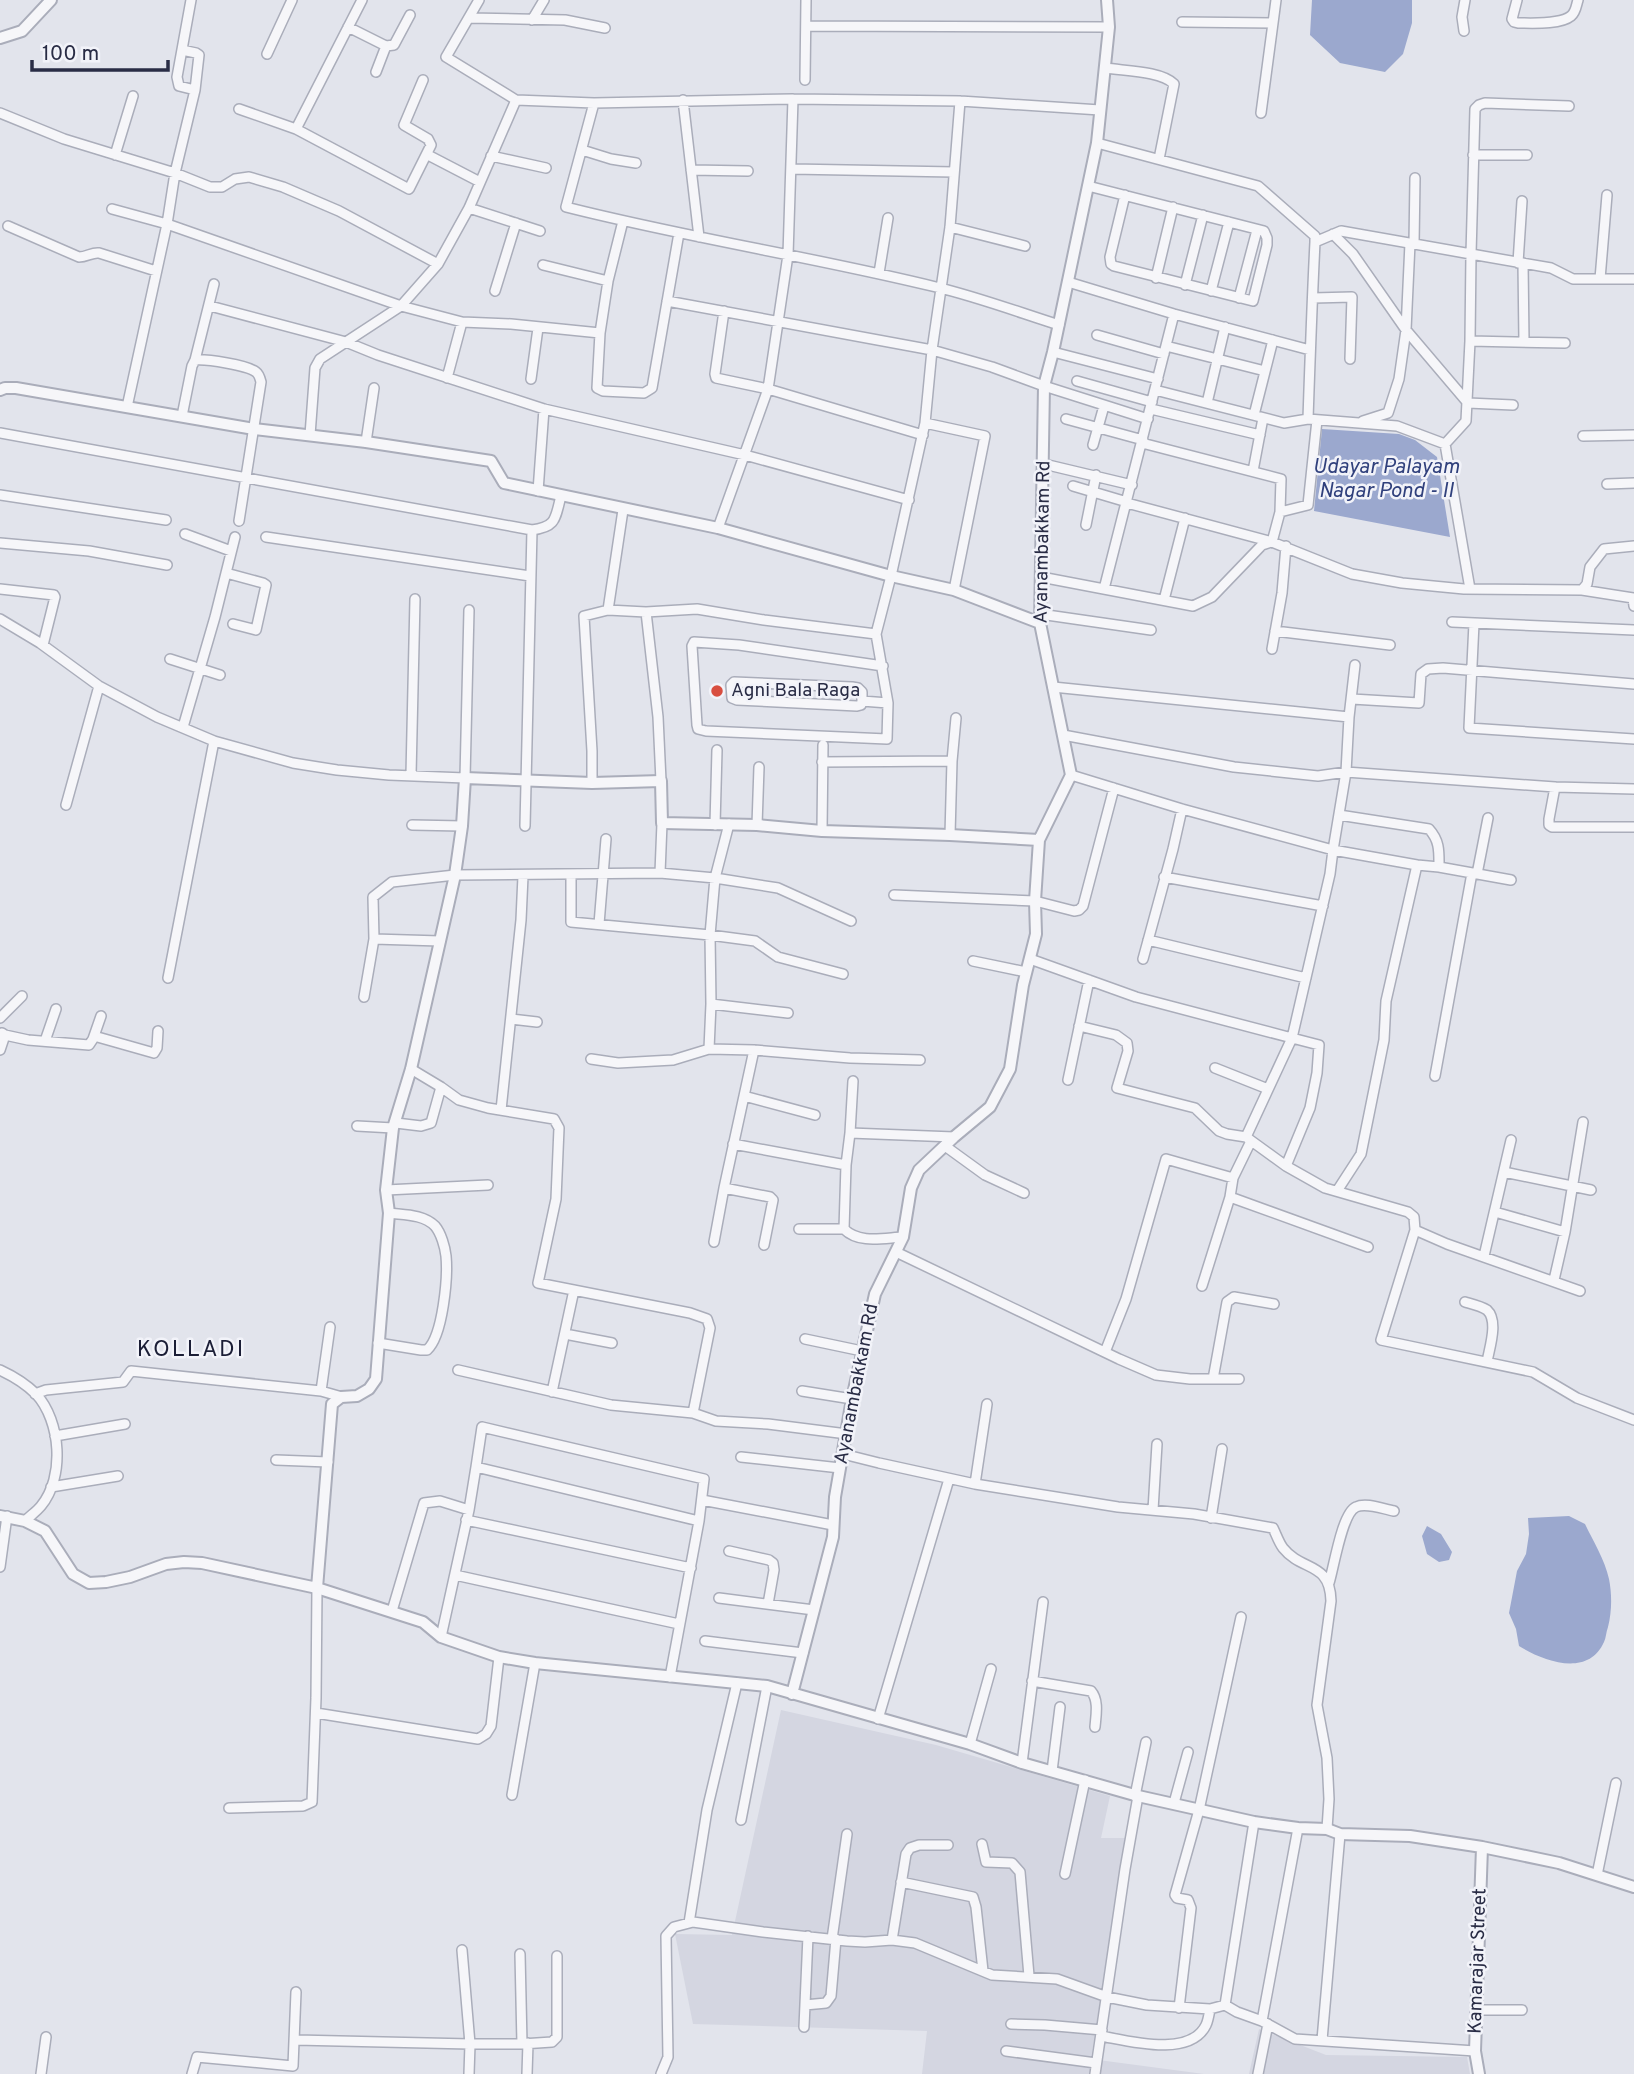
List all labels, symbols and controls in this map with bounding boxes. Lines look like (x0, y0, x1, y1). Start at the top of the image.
scale bar (32, 28, 168, 72)
text: 100 m (42, 41, 99, 68)
water label: Udayar Palayam Nagar Pond - II (1313, 454, 1460, 505)
street label: Ayanambakkam Rd (1030, 460, 1056, 624)
place label: Agni Bala Raga (731, 679, 860, 703)
marker: Agni Bala Raga (709, 683, 725, 699)
street label: Ayanambakkam Rd (830, 1302, 884, 1466)
district label: KOLLADI (137, 1336, 245, 1365)
street label: Kamarajar Street (1463, 1888, 1493, 2034)

